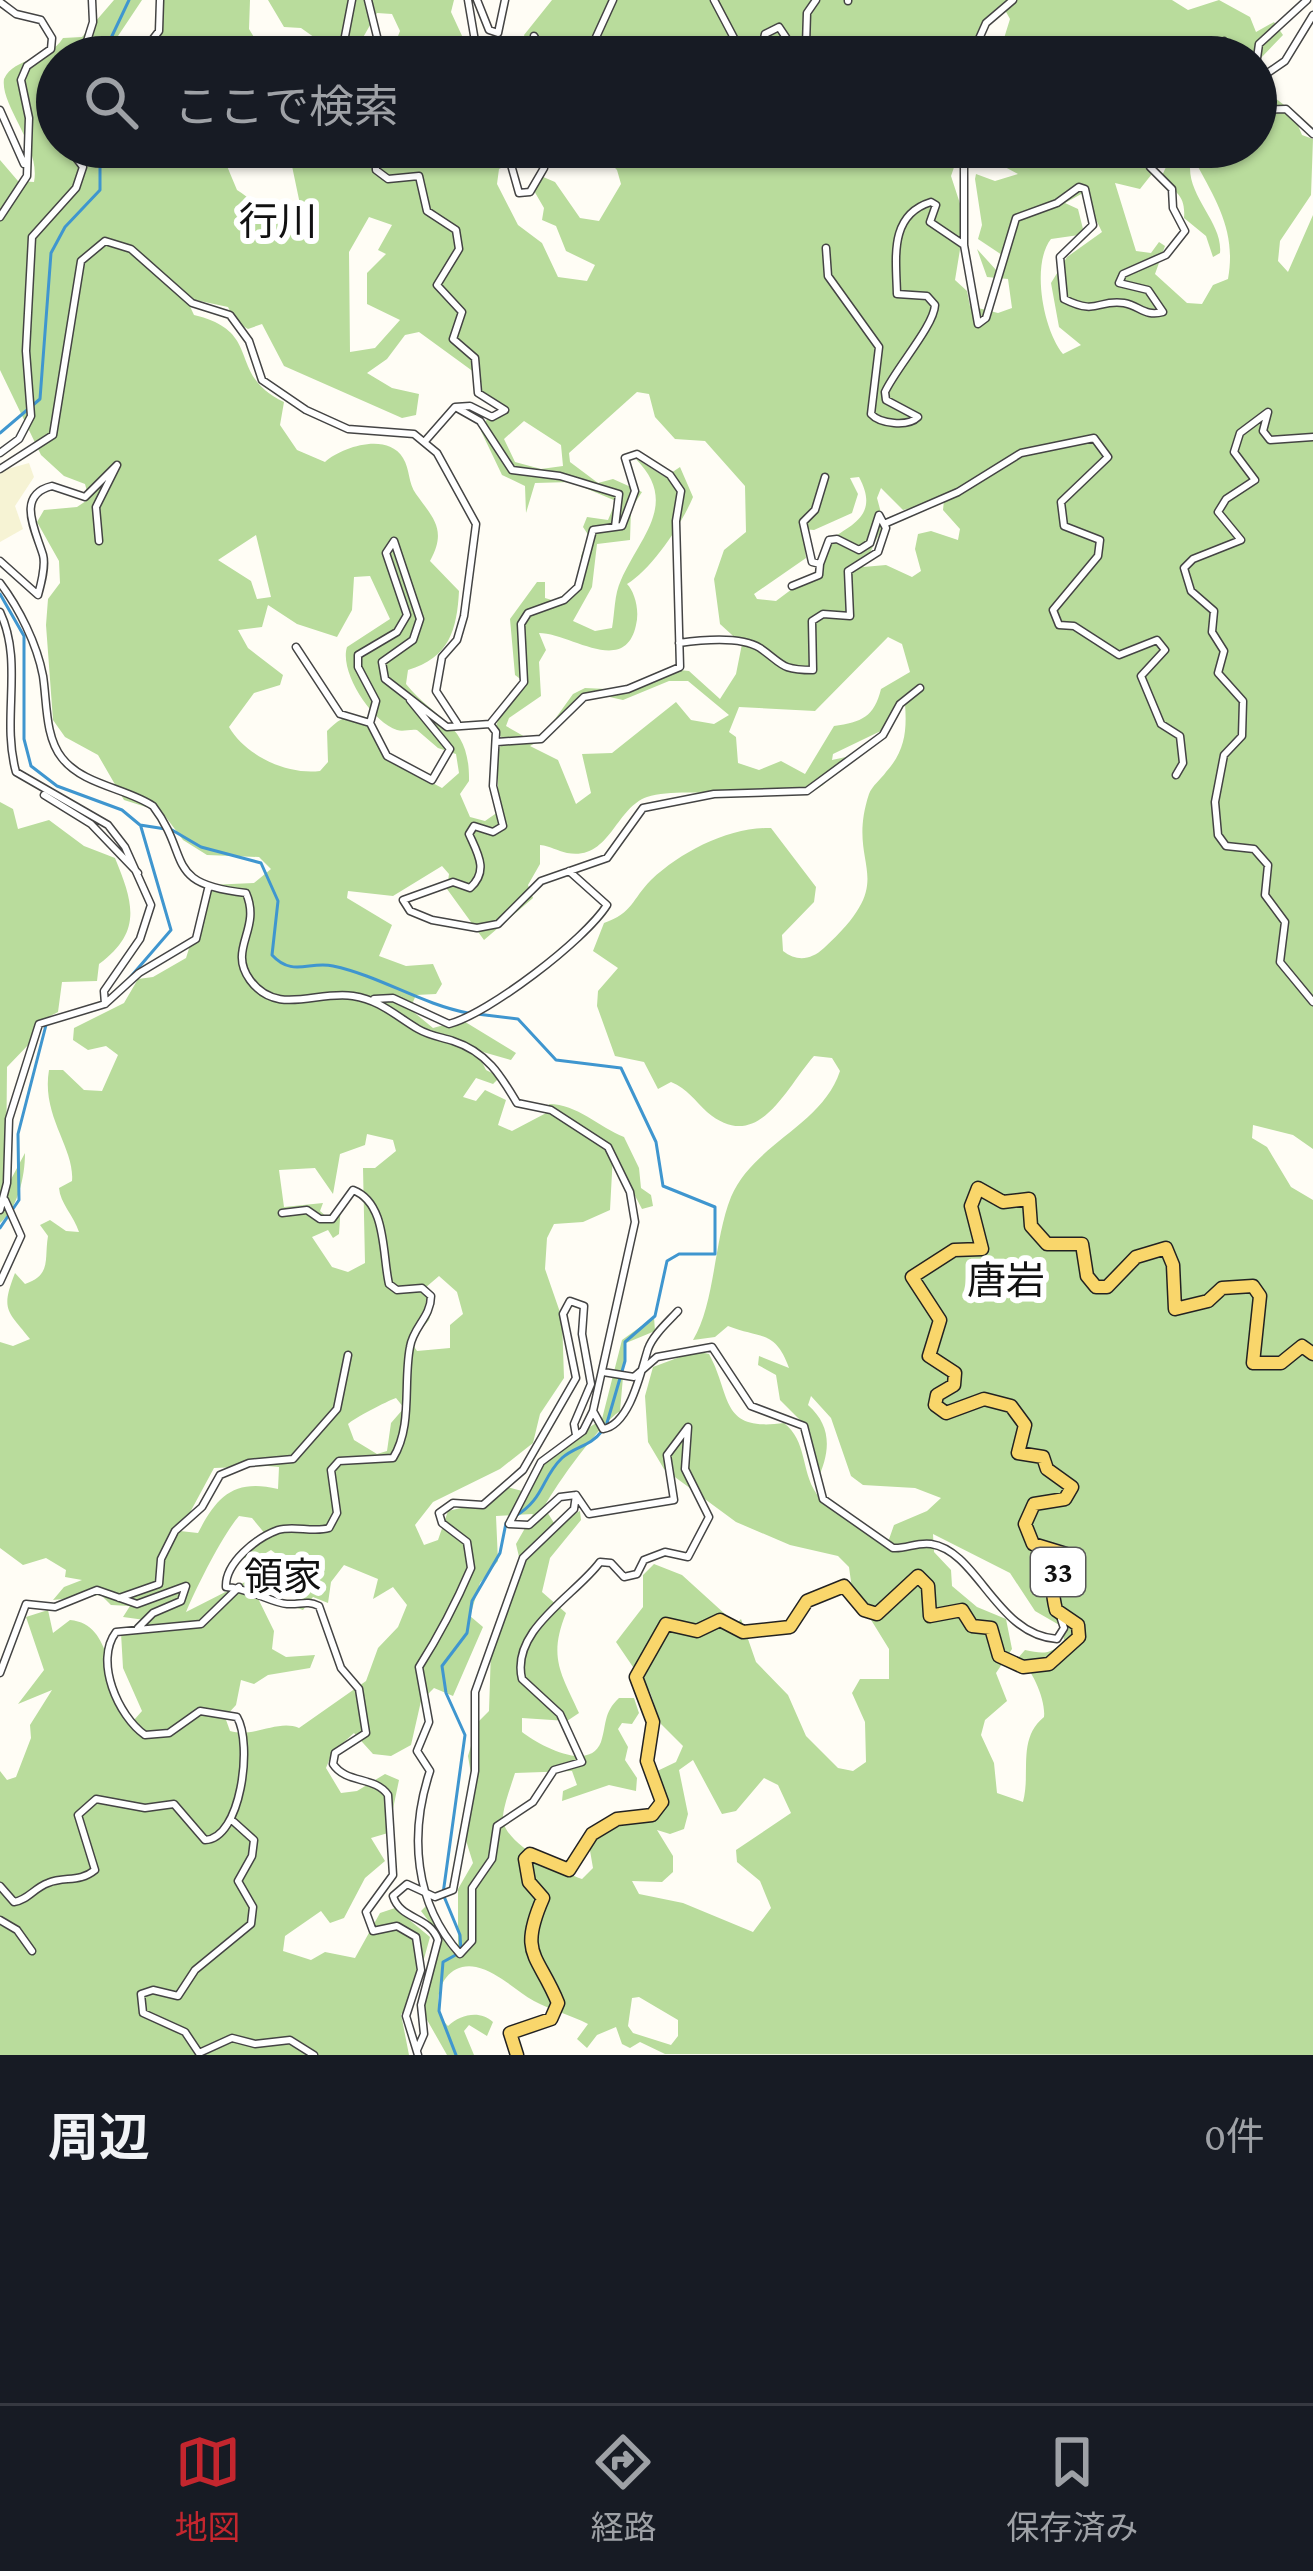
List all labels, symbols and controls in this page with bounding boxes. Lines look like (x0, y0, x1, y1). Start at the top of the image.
search box (36, 36, 1277, 168)
icon: search (78, 69, 144, 135)
text: ここで検索 (174, 82, 399, 132)
district label: 行川 (239, 200, 317, 243)
district label: 唐岩 (967, 1259, 1045, 1302)
road number: 33 (1031, 1548, 1085, 1596)
district label: 領家 (244, 1555, 322, 1598)
text: 周辺 (48, 2109, 150, 2166)
text: 0件 (1204, 2115, 1265, 2158)
tab: 地図 (175, 2429, 241, 2549)
tab: 経路 (590, 2429, 656, 2549)
tab: 保存済み (1006, 2429, 1138, 2549)

